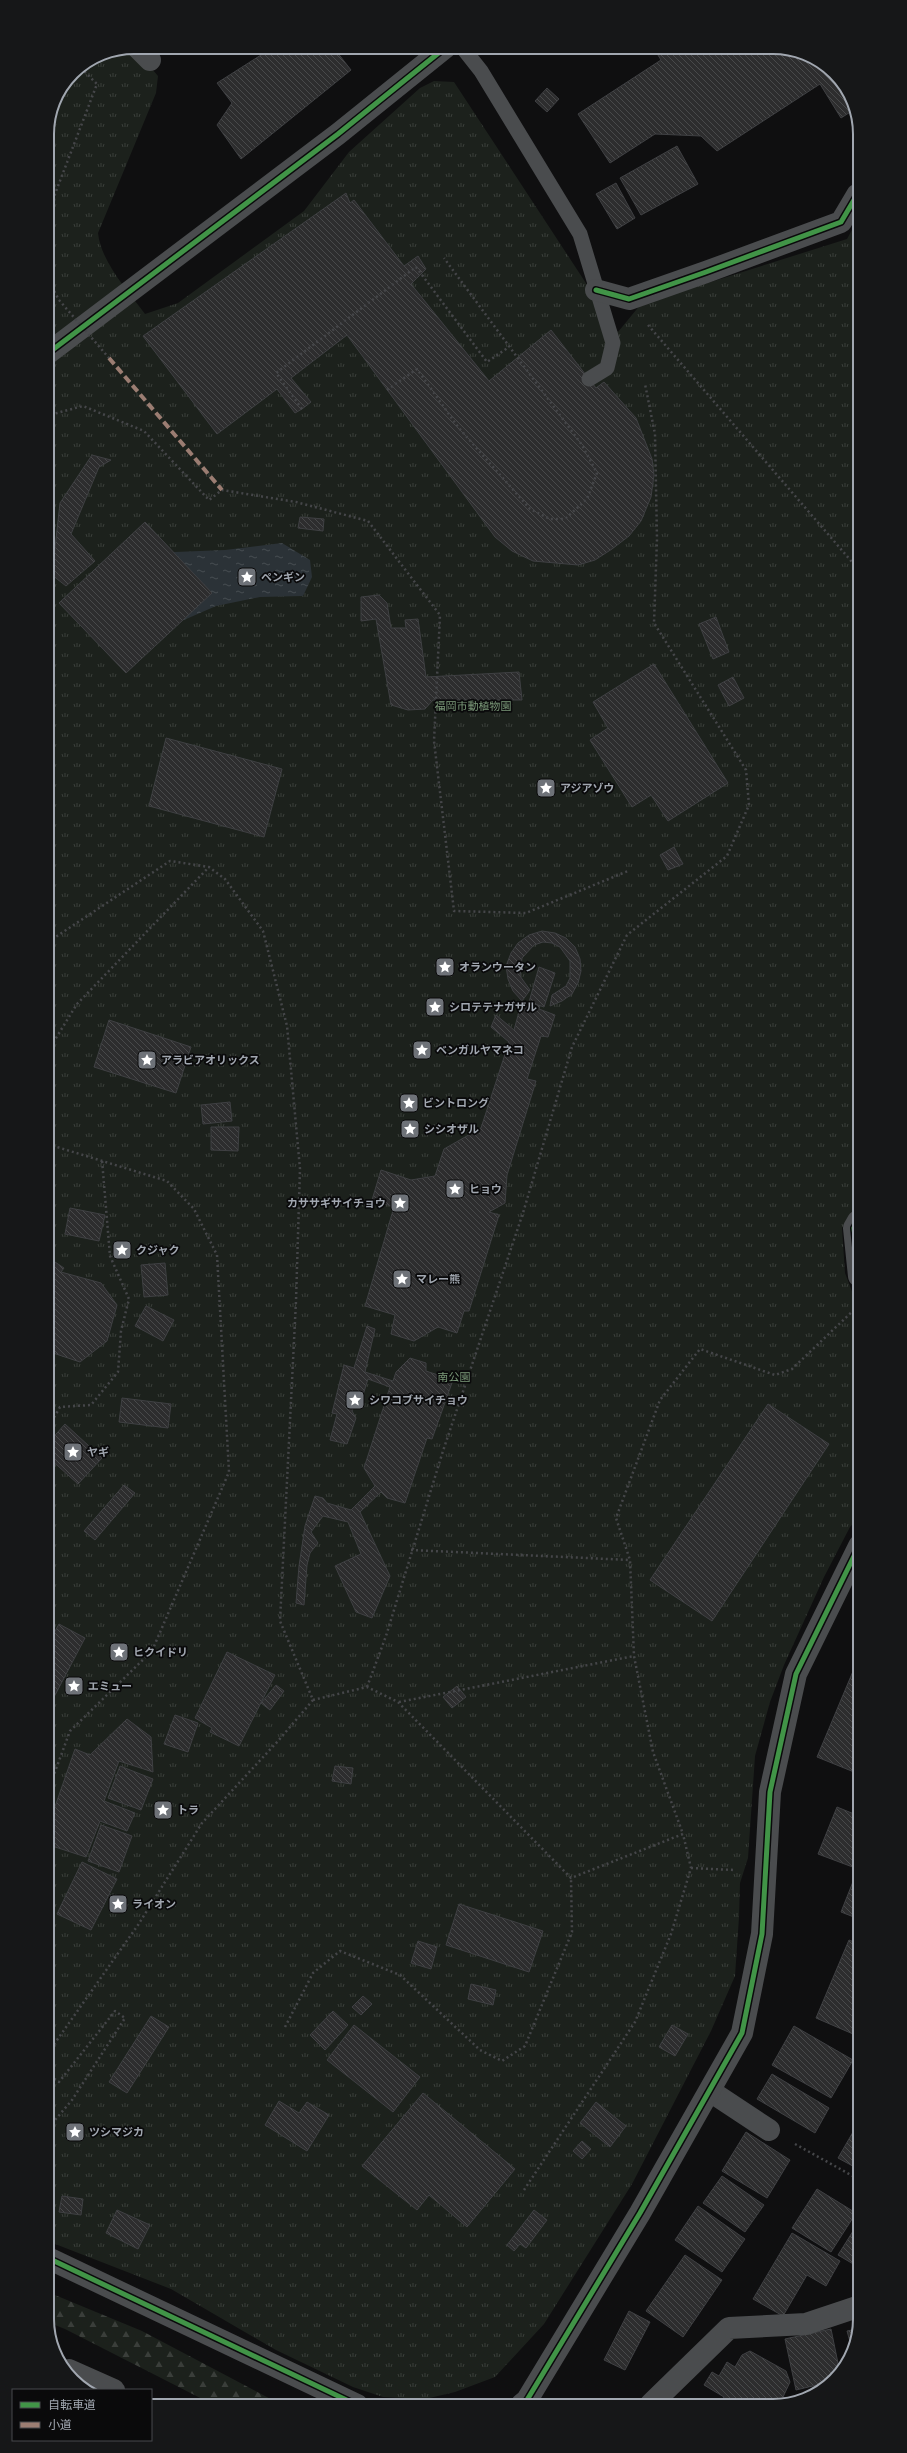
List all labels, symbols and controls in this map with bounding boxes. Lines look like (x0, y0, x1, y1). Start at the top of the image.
place icon: ペンギン (236, 566, 258, 588)
place label: ペンギン (261, 570, 305, 583)
park label: 福岡市動植物園 (435, 699, 512, 712)
place icon: アジアゾウ (535, 777, 557, 799)
place label: アジアゾウ (560, 781, 615, 794)
place icon: オランウータン (434, 956, 456, 978)
place label: オランウータン (459, 960, 536, 973)
place icon: シロテテナガザル (424, 996, 446, 1018)
place label: シロテテナガザル (449, 1000, 537, 1013)
place icon: ベンガルヤマネコ (411, 1039, 433, 1061)
place label: ベンガルヤマネコ (436, 1043, 524, 1056)
place icon: アラビアオリックス (136, 1049, 158, 1071)
place label: アラビアオリックス (161, 1053, 260, 1066)
place icon: ビントロング (398, 1092, 420, 1114)
place label: ビントロング (423, 1096, 489, 1109)
place icon: シシオザル (399, 1118, 421, 1140)
place label: シシオザル (424, 1122, 479, 1135)
place icon: ヒョウ (444, 1178, 466, 1200)
place label: ヒョウ (469, 1182, 502, 1195)
place icon: カササギサイチョウ (389, 1192, 411, 1214)
place label: カササギサイチョウ (287, 1196, 386, 1209)
place icon: クジャク (111, 1239, 133, 1261)
place label: クジャク (136, 1243, 179, 1256)
place icon: マレー熊 (391, 1268, 413, 1290)
place label: マレー熊 (416, 1272, 460, 1285)
park label: 南公園 (438, 1370, 471, 1383)
place icon: シワコブサイチョウ (344, 1389, 366, 1411)
place label: シワコブサイチョウ (369, 1393, 468, 1406)
place icon: ヤギ (62, 1441, 84, 1463)
place label: ヤギ (87, 1445, 109, 1458)
place icon: ヒクイドリ (108, 1641, 130, 1663)
place label: ヒクイドリ (133, 1645, 188, 1658)
place icon: エミュー (63, 1675, 85, 1697)
place label: エミュー (88, 1679, 132, 1692)
place icon: トラ (152, 1799, 174, 1821)
place label: トラ (177, 1803, 199, 1816)
place icon: ライオン (107, 1893, 129, 1915)
place label: ライオン (132, 1897, 176, 1910)
place icon: ツシマジカ (64, 2121, 86, 2143)
place label: ツシマジカ (89, 2125, 144, 2138)
legend (12, 2389, 152, 2441)
text: 自転車道 (48, 2397, 96, 2412)
text: 小道 (48, 2417, 72, 2432)

